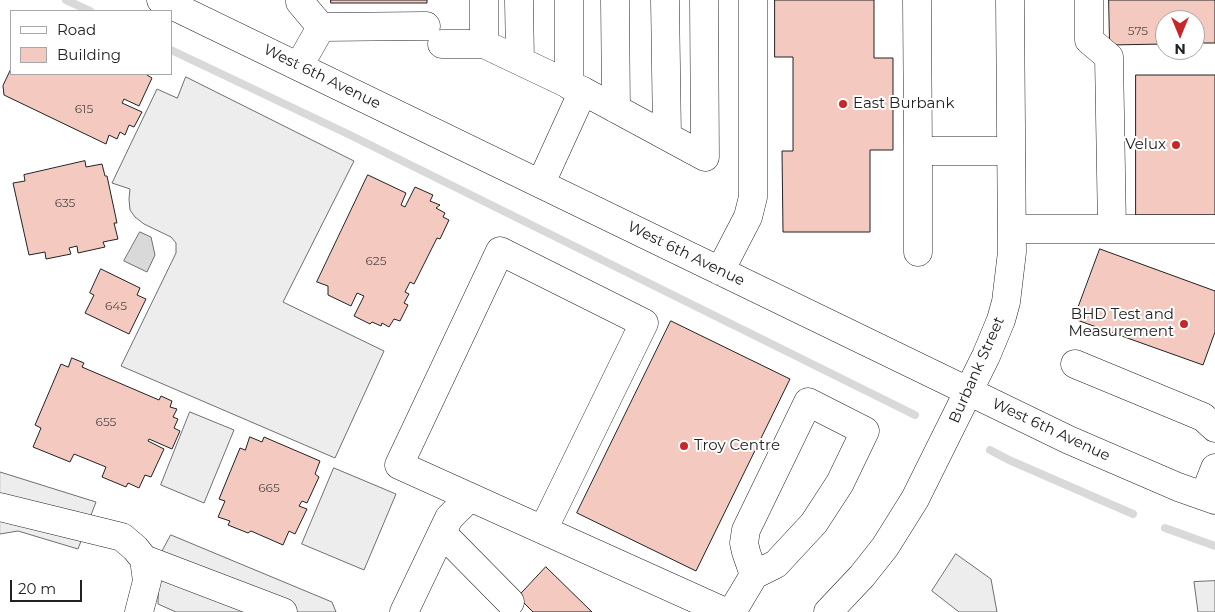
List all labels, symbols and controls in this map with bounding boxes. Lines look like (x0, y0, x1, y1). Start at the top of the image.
legend (10, 10, 172, 75)
north arrow (1155, 10, 1205, 60)
text: Road (57, 20, 96, 39)
house number: 575 (1128, 24, 1148, 38)
text: N (1174, 40, 1186, 58)
street label: West 6th Avenue (260, 41, 384, 113)
text: Building (57, 45, 121, 64)
place label: East Burbank (853, 95, 954, 113)
marker: East Burbank (837, 98, 849, 110)
house number: 615 (75, 102, 93, 116)
place label: Velux (1125, 136, 1166, 154)
marker: Velux (1170, 139, 1182, 151)
house number: 635 (55, 196, 75, 210)
street label: West 6th Avenue (624, 218, 748, 290)
house number: 625 (366, 254, 386, 268)
house number: 645 (105, 299, 127, 313)
place label: BHD Test and Measurement (1069, 306, 1174, 341)
street label: Burbank Street (945, 314, 1009, 426)
marker: BHD Test and Measurement (1178, 318, 1190, 330)
street label: West 6th Avenue (989, 395, 1113, 465)
house number: 655 (96, 415, 116, 429)
place label: Troy Centre (694, 437, 780, 455)
marker: Troy Centre (678, 440, 690, 452)
house number: 665 (258, 481, 280, 495)
scale bar (12, 570, 85, 602)
text: 20 m (18, 579, 56, 598)

